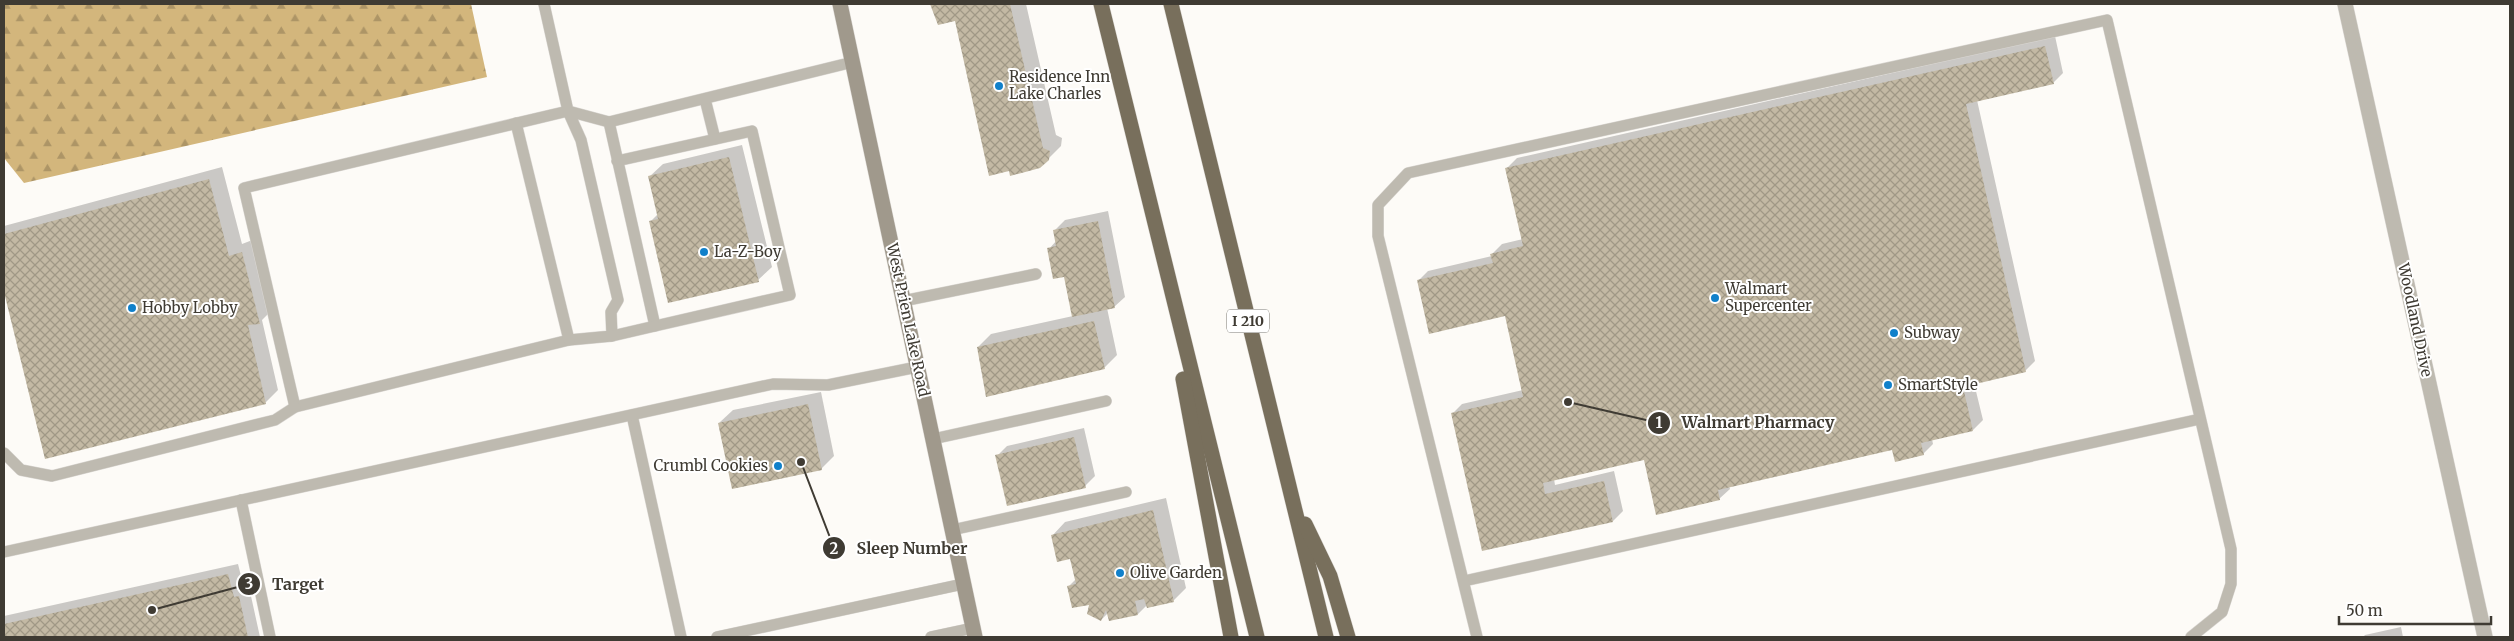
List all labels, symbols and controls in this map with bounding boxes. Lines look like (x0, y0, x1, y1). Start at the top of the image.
place label: Residence Inn Lake Charles (1009, 67, 1110, 103)
marker: Residence Inn Lake Charles (993, 80, 1005, 92)
street label: West Prien Lake Road (883, 241, 934, 398)
place label: La-Z-Boy (714, 242, 782, 261)
marker: La-Z-Boy (698, 246, 710, 258)
street label: Woodland Drive (2394, 260, 2437, 379)
place label: Walmart Supercenter (1724, 279, 1812, 315)
marker: Walmart Supercenter (1709, 292, 1721, 304)
place label: Hobby Lobby (142, 298, 238, 317)
marker: Hobby Lobby (126, 302, 138, 314)
road number: I 210 (1227, 310, 1269, 332)
place label: Subway (1904, 323, 1960, 342)
marker: Subway (1888, 327, 1900, 339)
place label: SmartStyle (1898, 375, 1978, 394)
marker: SmartStyle (1882, 379, 1894, 391)
callout: Walmart Pharmacy (1646, 407, 1844, 438)
text: Walmart Pharmacy (1681, 412, 1835, 432)
text: 1 (1656, 413, 1663, 432)
place label: Crumbl Cookies (653, 456, 768, 475)
marker: Crumbl Cookies (772, 460, 784, 472)
callout: Sleep Number (821, 533, 977, 564)
text: Sleep Number (857, 538, 968, 558)
text: 2 (830, 539, 839, 558)
place label: Olive Garden (1130, 563, 1222, 582)
marker: Olive Garden (1114, 567, 1126, 579)
callout: Target (236, 569, 334, 600)
text: 3 (245, 574, 253, 593)
text: Target (272, 574, 325, 594)
scale bar (2339, 594, 2492, 626)
text: 50 m (2346, 601, 2383, 620)

